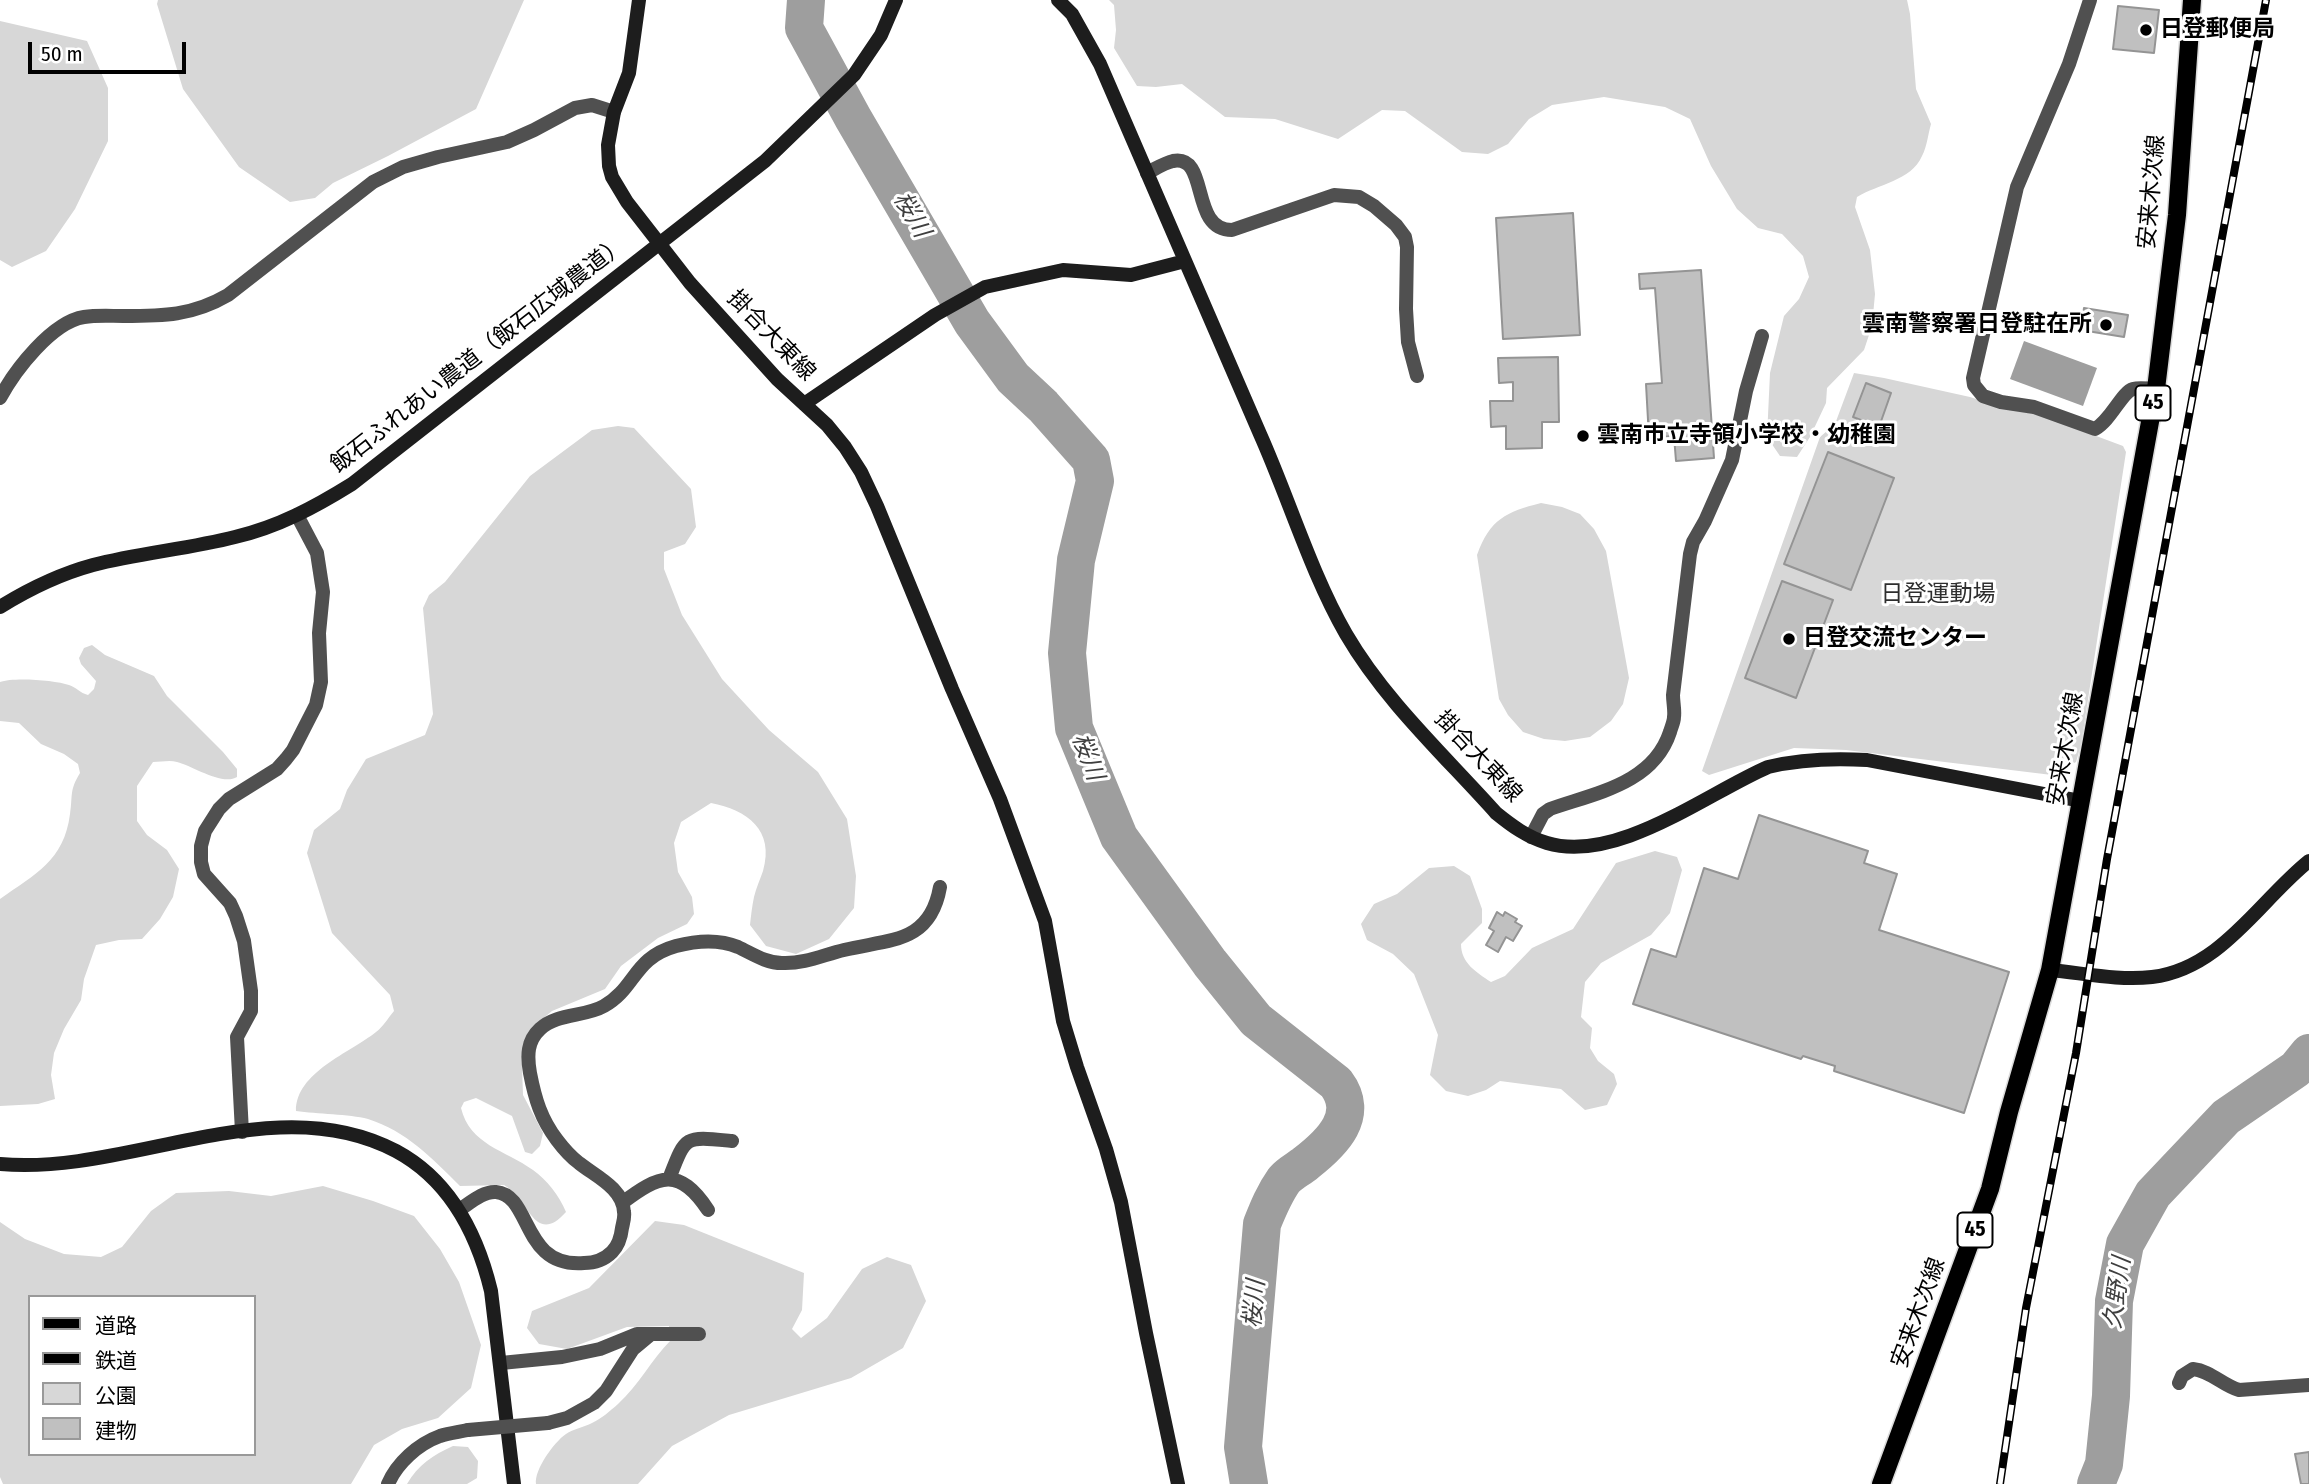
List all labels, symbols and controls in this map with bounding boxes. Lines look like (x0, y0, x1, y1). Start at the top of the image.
place label: 日登郵便局 (2160, 16, 2275, 44)
marker: 日登郵便局 (2138, 22, 2154, 38)
scale bar (32, 28, 189, 72)
text: 50 m (41, 41, 83, 67)
street label: 安来木次線 (2133, 134, 2171, 250)
water label: 桜川 (887, 187, 935, 243)
street label: 飯石ふれあい農道（飯石広域農道） (326, 231, 632, 479)
street label: 掛合大東線 (721, 285, 821, 387)
place label: 雲南警察署日登駐在所 (1862, 311, 2092, 339)
marker: 雲南警察署日登駐在所 (2098, 317, 2114, 333)
road number: 45 (2136, 386, 2170, 420)
place label: 雲南市立寺領小学校・幼稚園 (1597, 422, 1896, 450)
marker: 雲南市立寺領小学校・幼稚園 (1575, 428, 1591, 444)
park label: 日登運動場 (1881, 581, 1995, 609)
place label: 日登交流センター (1803, 625, 1987, 653)
marker: 日登交流センター (1781, 631, 1797, 647)
street label: 安来木次線 (2042, 690, 2090, 808)
street label: 掛合大東線 (1429, 706, 1527, 808)
water label: 桜川 (1065, 729, 1109, 785)
road number: 45 (1958, 1212, 1993, 1248)
street label: 安来木次線 (1886, 1254, 1952, 1372)
water label: 久野川 (2099, 1255, 2137, 1331)
water label: 桜川 (1239, 1279, 1271, 1329)
legend (28, 1295, 256, 1456)
text: 道路 (95, 1313, 137, 1339)
text: 鉄道 (95, 1348, 137, 1374)
text: 公園 (95, 1383, 137, 1409)
text: 建物 (95, 1418, 137, 1444)

